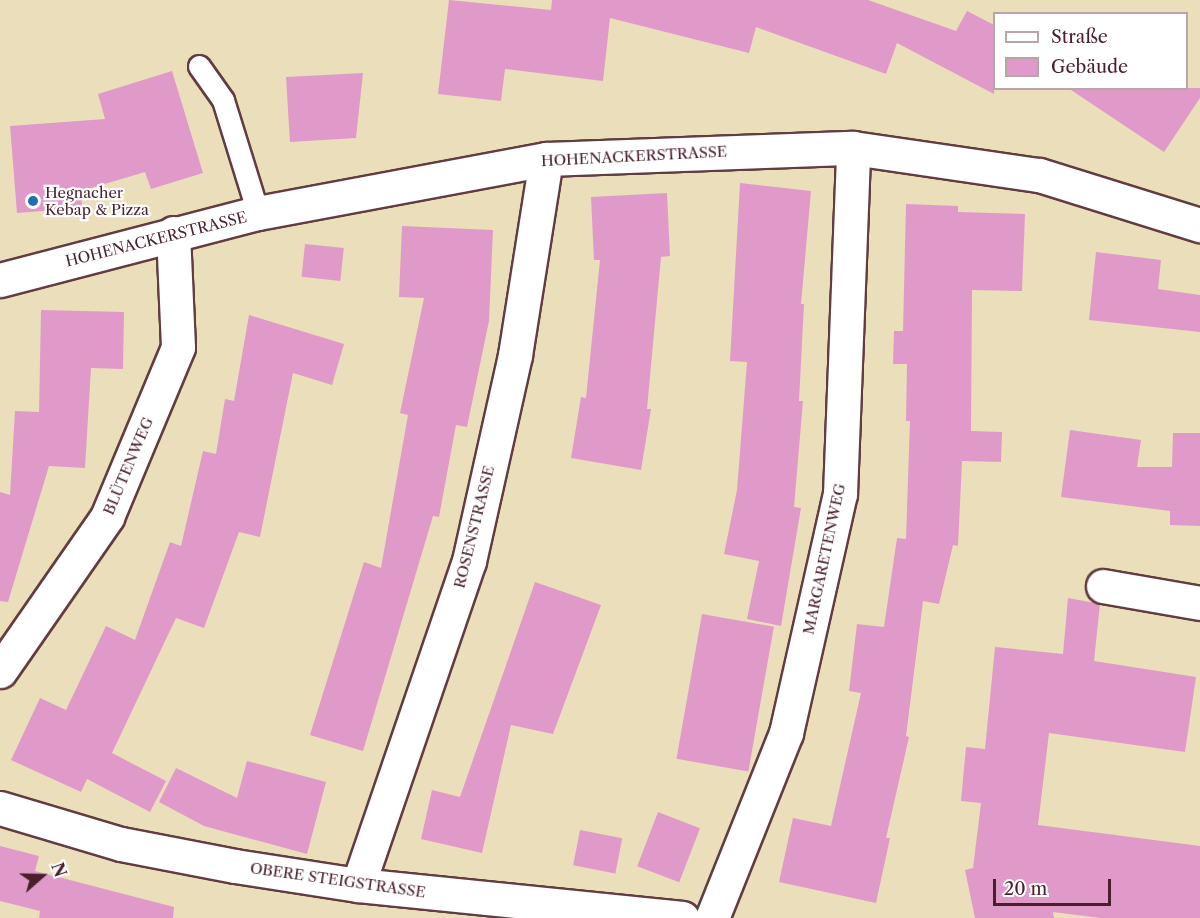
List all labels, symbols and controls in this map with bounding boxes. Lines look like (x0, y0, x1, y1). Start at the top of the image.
legend (993, 12, 1188, 90)
text: Straße (1051, 26, 1108, 48)
text: Gebäude (1051, 56, 1128, 78)
street label: HOHENACKERSTRASSE (540, 142, 728, 170)
place label: Hegnacher Kebap & Pizza (45, 183, 149, 218)
marker: Hegnacher Kebap & Pizza (26, 194, 40, 208)
street label: HOHENACKERSTRASSE (63, 208, 249, 270)
street label: BLÜTENWEG (99, 414, 157, 518)
street label: ROSENSTRASSE (450, 464, 498, 590)
street label: MARGARETENWEG (799, 482, 849, 636)
north arrow (12, 846, 72, 906)
street label: OBERE STEIGSTRASSE (249, 859, 427, 901)
text: N (47, 860, 71, 880)
scale bar (996, 867, 1114, 905)
text: 20 m (1004, 878, 1047, 900)

